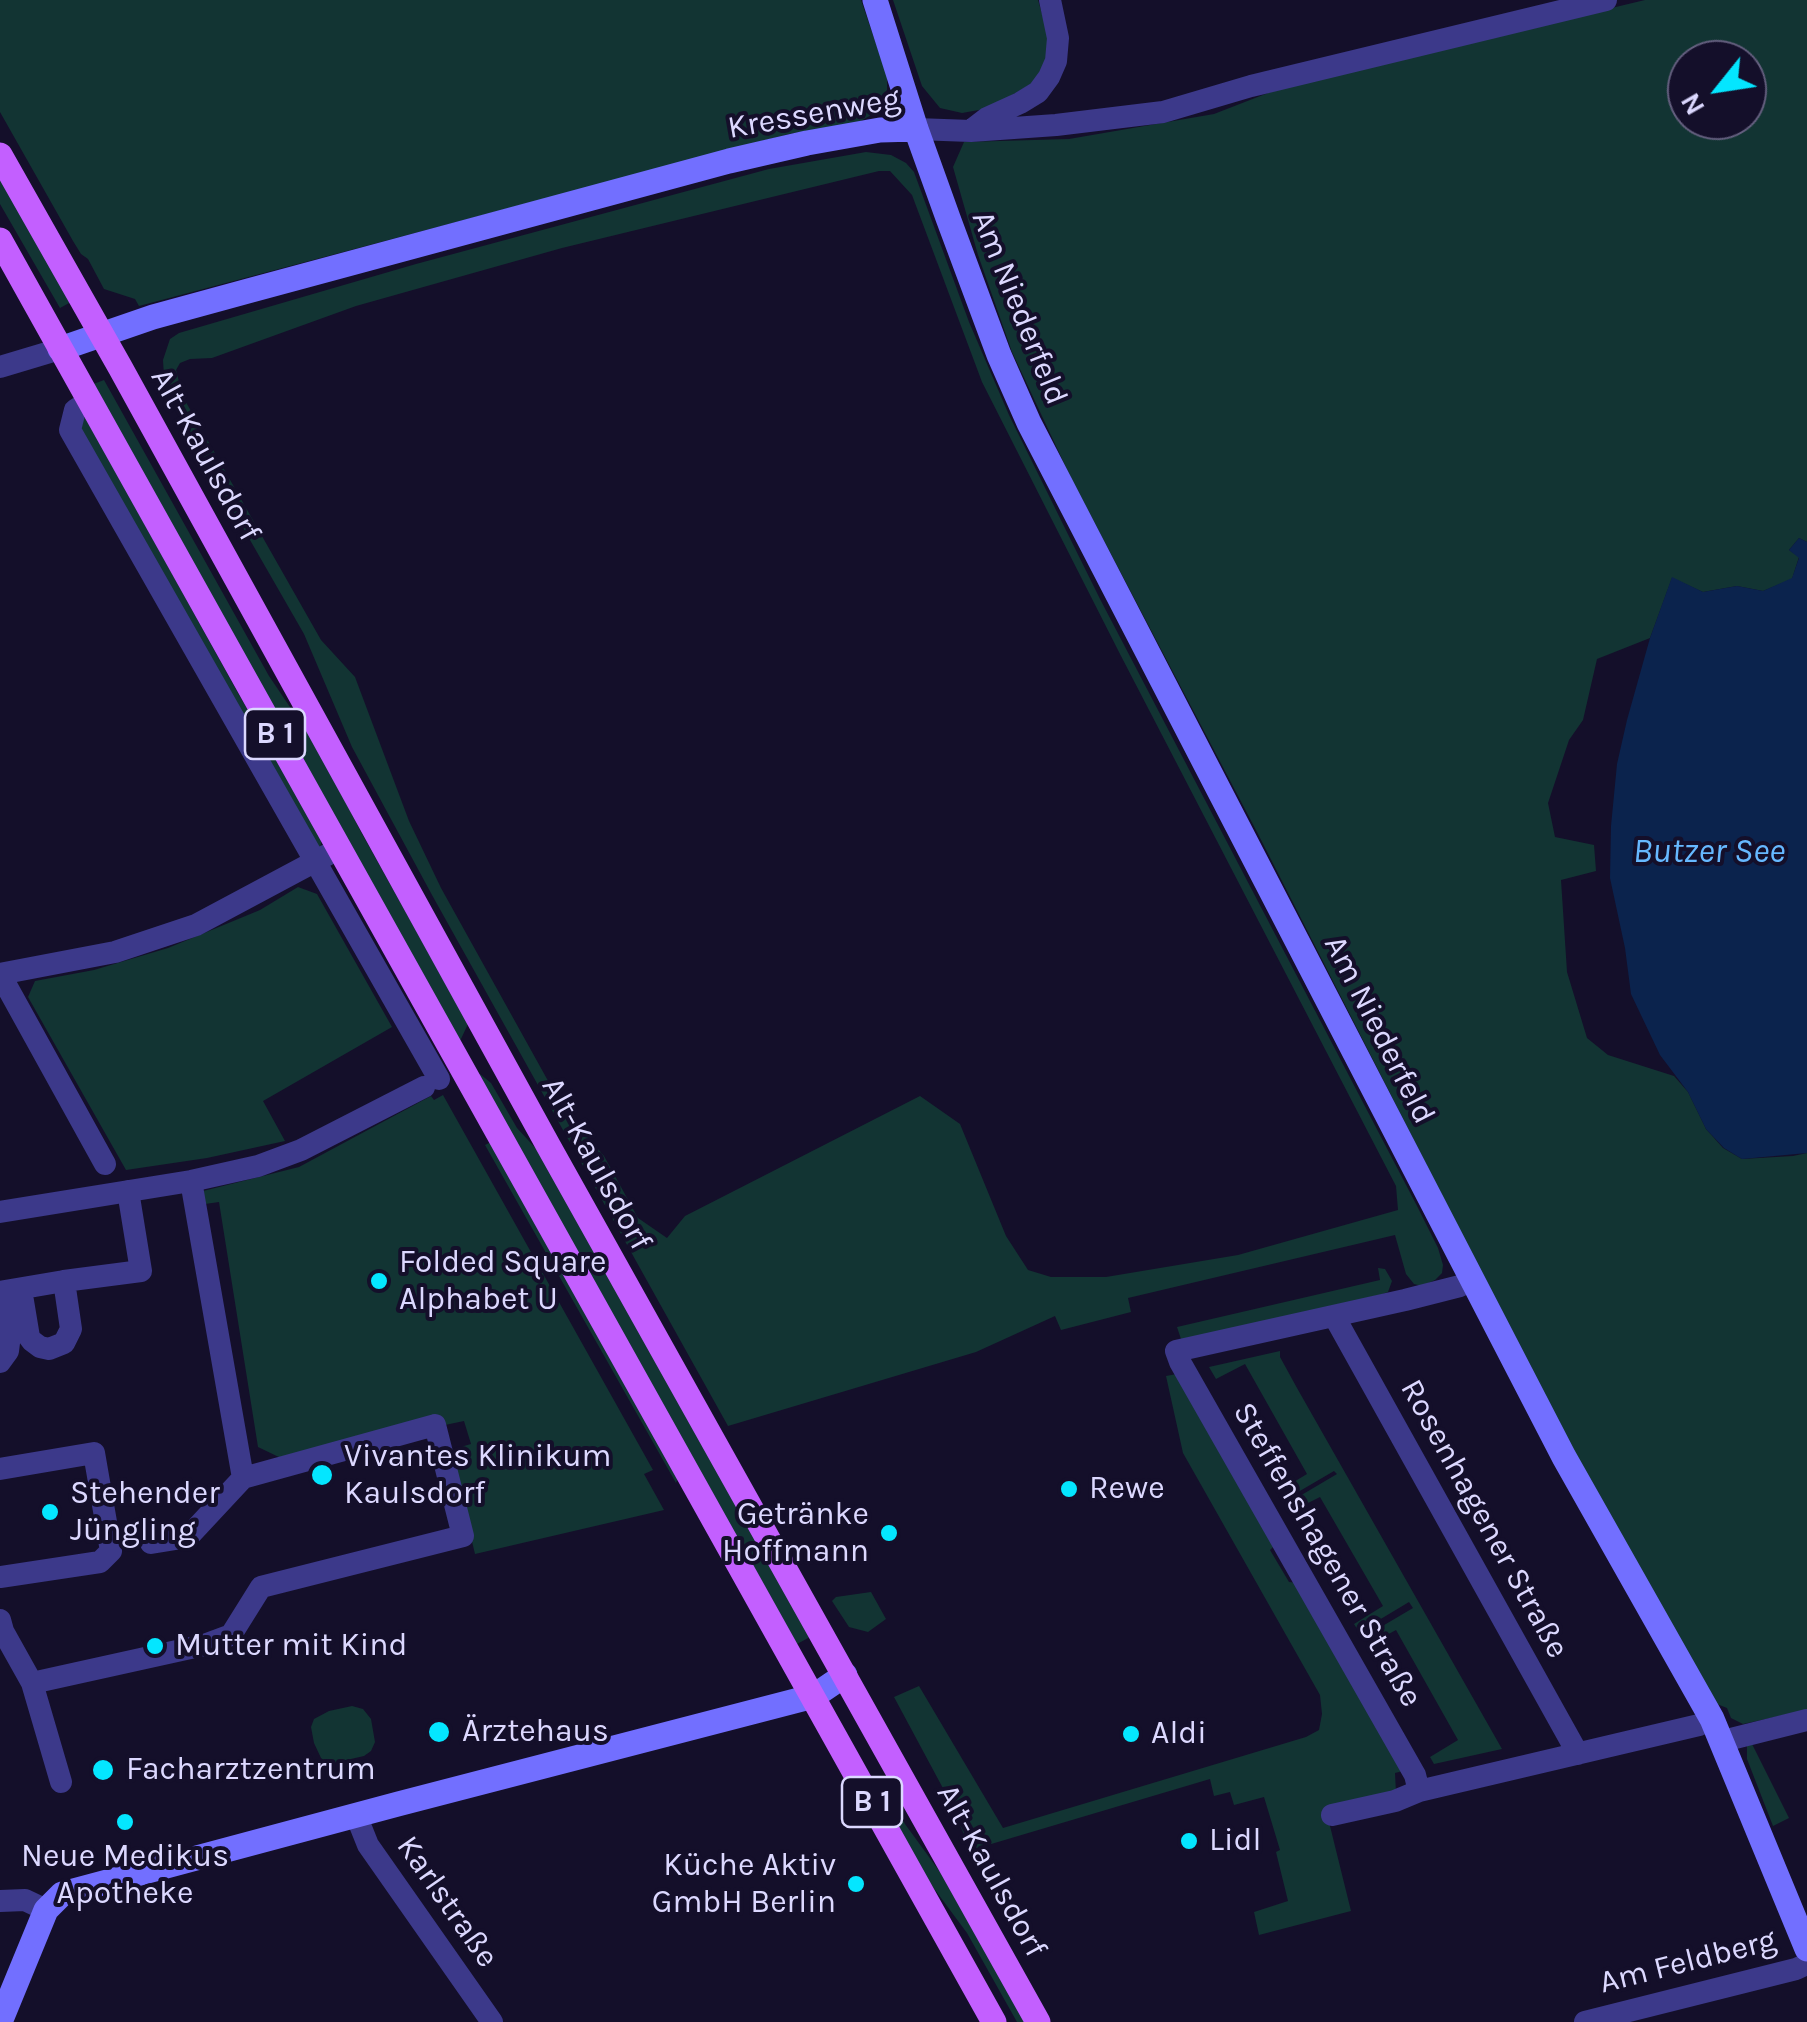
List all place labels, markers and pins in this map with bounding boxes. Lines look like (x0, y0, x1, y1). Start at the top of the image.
place label: Folded Square Alphabet U (399, 1244, 606, 1319)
marker: Folded Square Alphabet U (368, 1270, 390, 1292)
place label: Vivantes Klinikum Kaulsdorf (344, 1438, 612, 1513)
marker: Vivantes Klinikum Kaulsdorf (309, 1462, 335, 1488)
place label: Rewe (1089, 1470, 1165, 1508)
place label: Stehender Jüngling (70, 1475, 220, 1550)
marker: Rewe (1058, 1478, 1080, 1500)
place label: Getränke Hoffmann (722, 1496, 869, 1571)
marker: Stehender Jüngling (39, 1501, 61, 1523)
marker: Getränke Hoffmann (878, 1522, 900, 1544)
place label: Mutter mit Kind (175, 1627, 407, 1665)
marker: Mutter mit Kind (144, 1635, 166, 1657)
place label: Ärztehaus (462, 1713, 609, 1751)
place label: Aldi (1151, 1715, 1207, 1753)
marker: Ärztehaus (426, 1719, 452, 1745)
marker: Aldi (1120, 1723, 1142, 1745)
place label: Facharztzentrum (126, 1751, 376, 1789)
marker: Facharztzentrum (90, 1757, 116, 1783)
marker: Neue Medikus Apotheke (114, 1811, 136, 1833)
place label: Lidl (1209, 1822, 1261, 1860)
marker: Lidl (1178, 1830, 1200, 1852)
place label: Neue Medikus Apotheke (21, 1838, 229, 1913)
place label: Küche Aktiv GmbH Berlin (652, 1847, 836, 1922)
marker: Küche Aktiv GmbH Berlin (845, 1873, 867, 1895)

